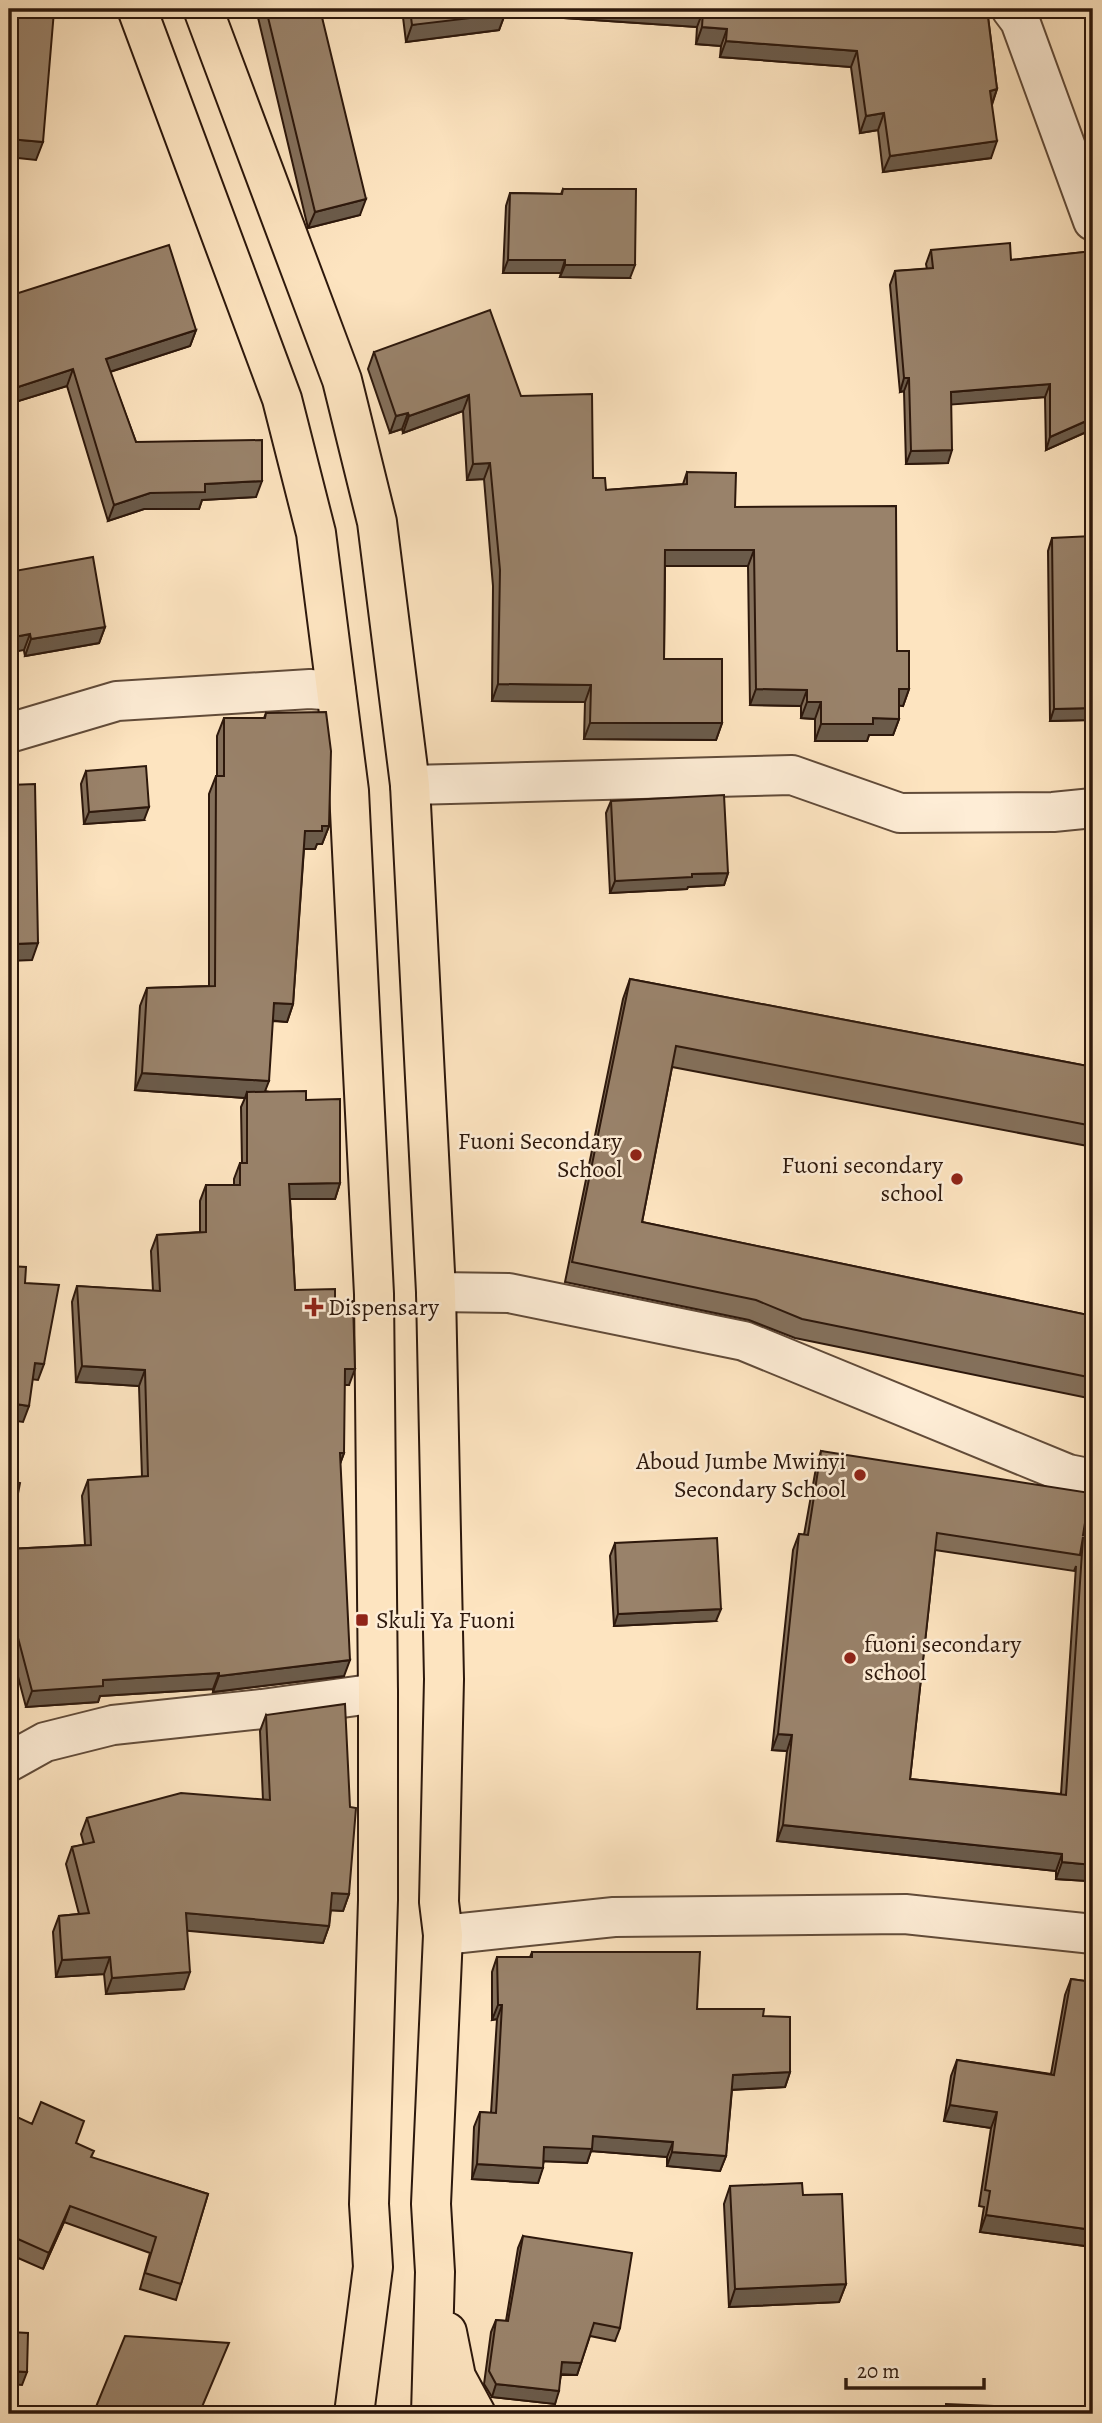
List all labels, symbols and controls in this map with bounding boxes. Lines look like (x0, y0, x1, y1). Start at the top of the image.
place label: Fuoni Secondary School (458, 1125, 622, 1185)
marker: Fuoni Secondary School (628, 1147, 644, 1163)
place label: Fuoni secondary school (781, 1149, 943, 1209)
marker: Fuoni secondary school (949, 1171, 965, 1187)
place label: Dispensary (328, 1291, 439, 1323)
marker: Dispensary (306, 1299, 322, 1315)
place label: Aboud Jumbe Mwinyi Secondary School (635, 1445, 846, 1505)
marker: Aboud Jumbe Mwinyi Secondary School (852, 1467, 868, 1483)
place label: Skuli Ya Fuoni (376, 1604, 515, 1636)
marker: Skuli Ya Fuoni (354, 1612, 370, 1628)
place label: fuoni secondary school (864, 1628, 1021, 1688)
marker: fuoni secondary school (842, 1650, 858, 1666)
scale bar (846, 2346, 985, 2390)
text: 20 m (857, 2357, 900, 2385)

